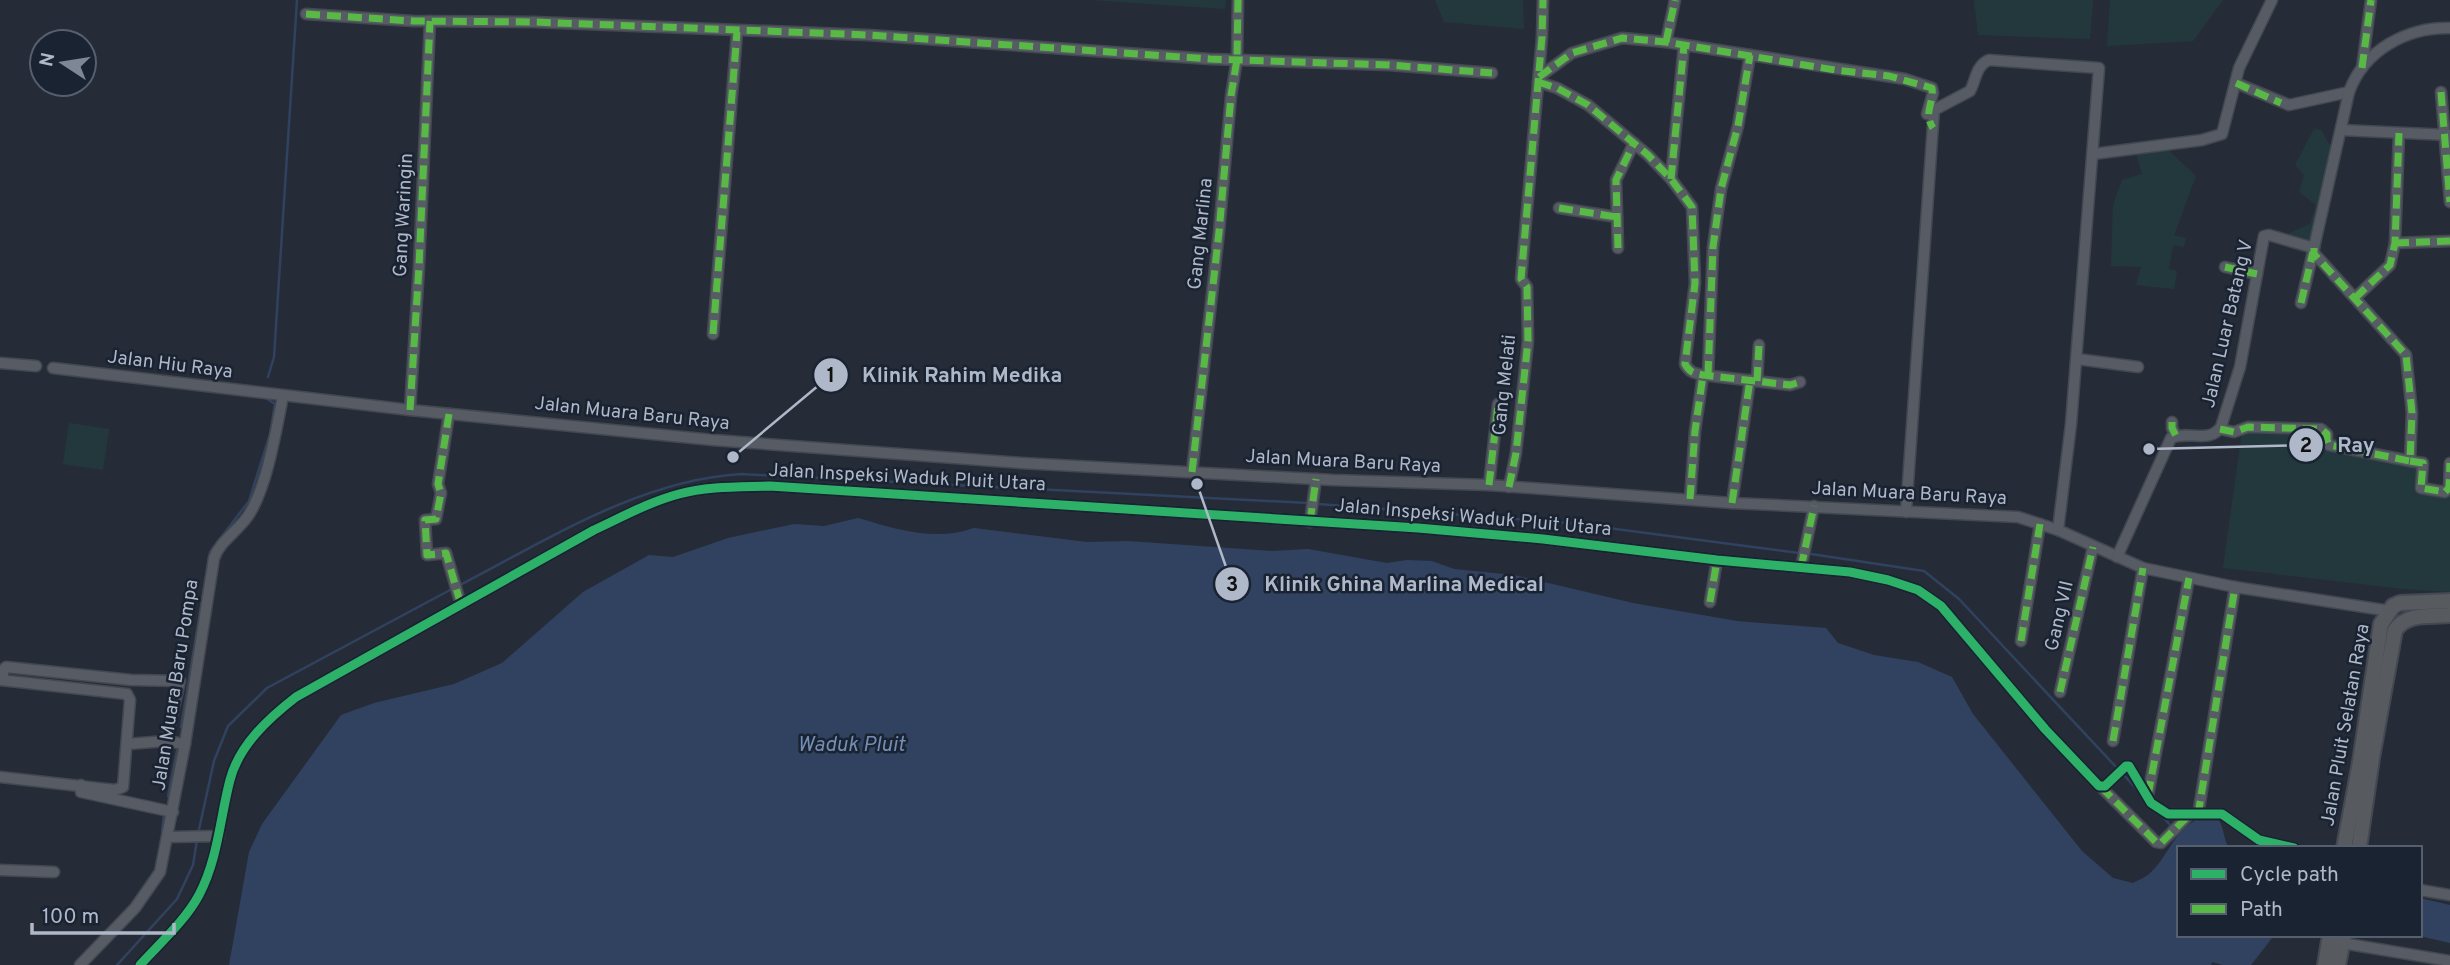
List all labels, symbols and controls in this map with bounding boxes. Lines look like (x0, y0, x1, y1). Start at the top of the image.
north arrow (28, 28, 98, 98)
text: N (35, 51, 61, 69)
street label: Gang Waringin (389, 152, 419, 278)
street label: Gang Marlina (1183, 177, 1219, 291)
street label: Jalan Luar Batang V (2197, 238, 2259, 410)
street label: Gang Melati (1488, 333, 1522, 437)
street label: Jalan Hiu Raya (106, 345, 234, 385)
callout: Klinik Rahim Medika (813, 354, 1076, 396)
text: 1 (827, 363, 835, 390)
text: Klinik Rahim Medika (862, 363, 1062, 390)
street label: Jalan Muara Baru Raya (533, 392, 731, 436)
callout: Ray (2288, 424, 2389, 466)
text: 2 (2300, 433, 2312, 460)
text: Ray (2337, 433, 2375, 460)
street label: Jalan Muara Baru Raya (1245, 445, 1441, 479)
street label: Jalan Inspeksi Waduk Pluit Utara (768, 459, 1046, 497)
street label: Jalan Muara Baru Raya (1811, 477, 2007, 511)
street label: Jalan Inspeksi Waduk Pluit Utara (1334, 494, 1612, 542)
callout: Klinik Ghina Marlina Medical (1215, 563, 1558, 605)
text: 3 (1226, 572, 1238, 599)
text: Klinik Ghina Marlina Medical (1264, 572, 1544, 599)
street label: Jalan Muara Baru Pompa (147, 578, 205, 792)
street label: Gang VII (2040, 578, 2080, 654)
street label: Jalan Pluit Selatan Raya (2316, 622, 2376, 828)
water label: Waduk Pluit (797, 732, 906, 759)
legend (2177, 846, 2422, 937)
text: Cycle path (2240, 862, 2339, 889)
scale bar (32, 892, 173, 936)
text: Path (2240, 897, 2283, 924)
text: 100 m (42, 904, 99, 931)

